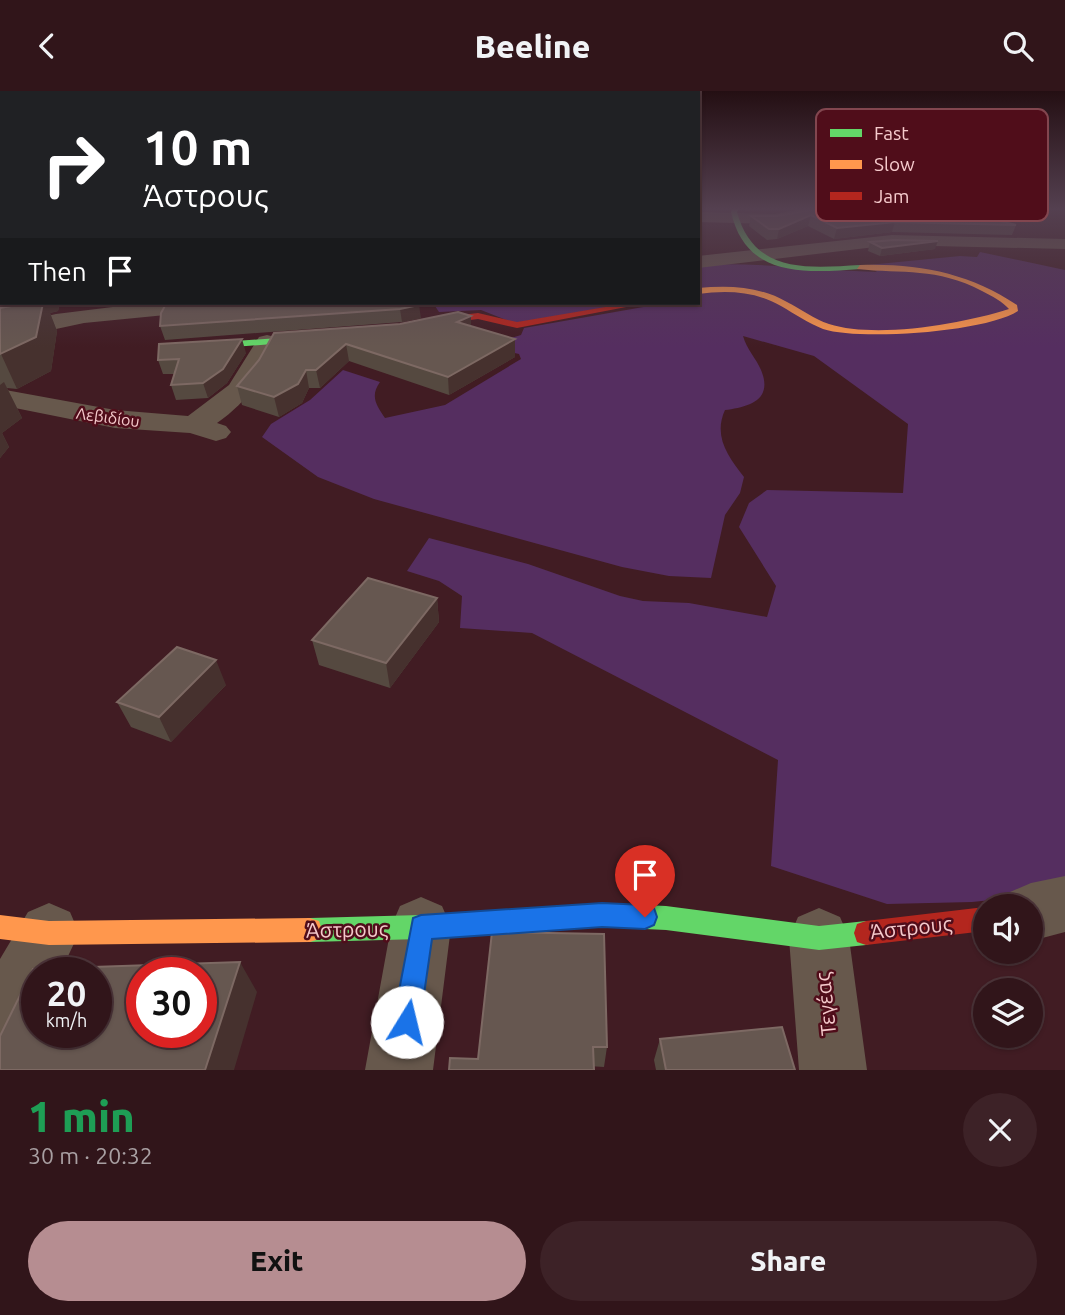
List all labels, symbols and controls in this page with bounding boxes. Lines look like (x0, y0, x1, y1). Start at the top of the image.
icon: back (28, 27, 66, 65)
icon: search (999, 27, 1037, 65)
text: Beeline (475, 28, 590, 64)
legend (816, 109, 1048, 221)
icon: right (28, 119, 119, 210)
text: 10 m (143, 119, 252, 174)
text: Fast (874, 122, 909, 144)
text: Slow (874, 153, 915, 175)
text: Άστρους (143, 177, 268, 213)
text: Jam (874, 185, 910, 207)
icon: arrive (101, 252, 139, 290)
text: Then (28, 257, 87, 286)
street label: Λεβιδίου (75, 404, 141, 430)
pin (615, 845, 675, 917)
icon: arrive (626, 856, 664, 894)
map controls (973, 894, 1043, 1048)
button: sound (973, 894, 1043, 964)
street label: Άστρους (869, 911, 954, 943)
street label: Άστρους (306, 916, 389, 942)
speed limit sign: 30 (126, 957, 217, 1048)
street label: Τεγέας (810, 971, 840, 1037)
text: 20 (47, 973, 86, 1013)
button: layers (973, 978, 1043, 1048)
position arrow (370, 985, 444, 1059)
text: km/h (46, 1010, 87, 1030)
text: 1 min (28, 1093, 135, 1140)
button: close (963, 1093, 1037, 1167)
text: 30 m · 20:32 (28, 1143, 153, 1168)
button: Exit (28, 1221, 526, 1301)
button: Share (540, 1221, 1037, 1301)

